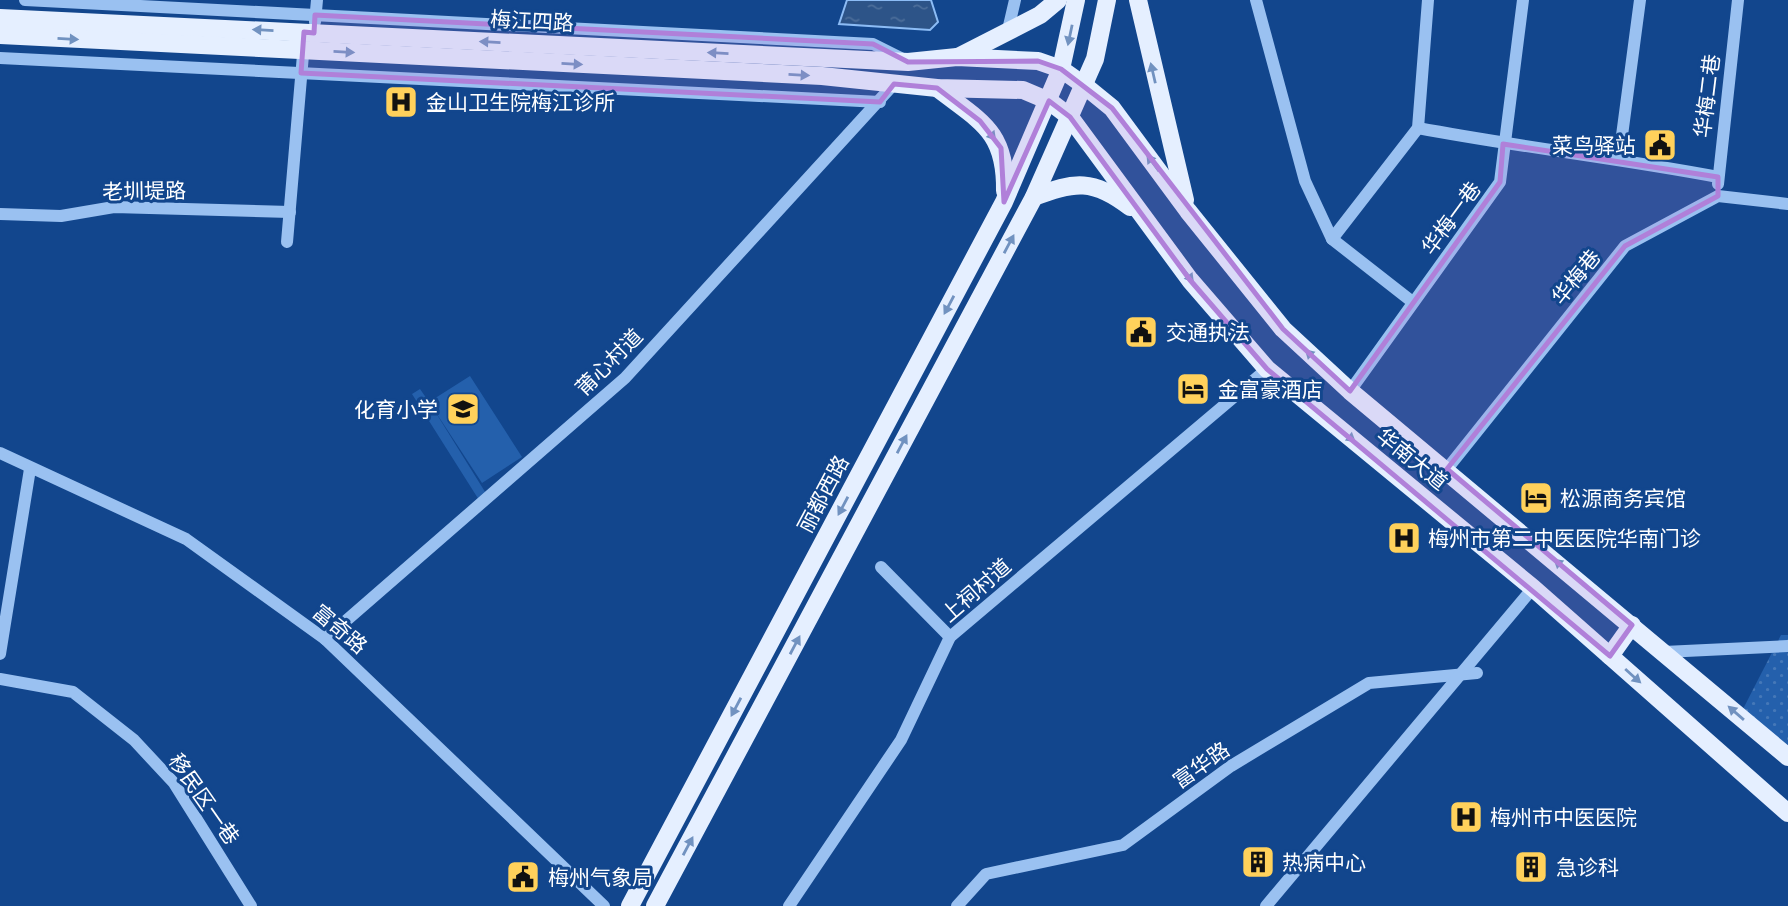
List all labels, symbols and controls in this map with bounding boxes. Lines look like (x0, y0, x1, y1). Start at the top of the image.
street label: 梅江四路 (489, 5, 575, 37)
one-way arrow (1064, 24, 1075, 46)
one-way arrow (252, 25, 274, 36)
one-way arrow (57, 33, 79, 44)
one-way arrow (479, 36, 501, 47)
one-way arrow (334, 47, 356, 58)
one-way arrow (706, 47, 728, 58)
street label: 华梅二巷 (1688, 53, 1726, 139)
one-way arrow (561, 58, 583, 69)
one-way arrow (1148, 62, 1159, 84)
one-way arrow (788, 70, 810, 81)
hospital icon: 金山卫生院梅江诊所 (382, 83, 420, 121)
place label: 金山卫生院梅江诊所 (426, 89, 615, 116)
one-way arrow (981, 123, 996, 140)
public building icon: 菜鸟驿站 (1641, 126, 1679, 164)
place label: 菜鸟驿站 (1552, 132, 1636, 159)
one-way arrow (1146, 154, 1160, 172)
street label: 华梅一巷 (1415, 176, 1487, 260)
street label: 老圳堤路 (102, 177, 186, 205)
one-way arrow (1003, 234, 1015, 253)
street label: 华梅巷 (1546, 244, 1606, 310)
one-way arrow (1179, 265, 1194, 283)
one-way arrow (944, 296, 956, 316)
public building icon: 交通执法 (1122, 313, 1160, 351)
place label: 交通执法 (1166, 319, 1250, 346)
street label: 莆心村道 (570, 323, 648, 401)
one-way arrow (1305, 349, 1322, 365)
hotel icon: 金富豪酒店 (1174, 370, 1212, 408)
place label: 金富豪酒店 (1218, 376, 1323, 403)
school or university icon: 化育小学 (444, 390, 482, 428)
place label: 化育小学 (354, 396, 438, 423)
street label: 华南大道 (1371, 422, 1453, 496)
one-way arrow (1338, 427, 1355, 442)
one-way arrow (895, 434, 907, 454)
street label: 丽都西路 (791, 451, 855, 537)
hotel icon: 松源商务宾馆 (1517, 479, 1555, 517)
place label: 松源商务宾馆 (1560, 485, 1686, 512)
one-way arrow (837, 497, 849, 517)
hospital icon: 梅州市第二中医医院华南门诊 (1385, 519, 1423, 557)
place label: 梅州市第二中医医院华南门诊 (1428, 525, 1701, 552)
street label: 上祠村道 (935, 552, 1017, 628)
one-way arrow (1554, 559, 1571, 574)
street label: 富奇路 (307, 598, 373, 660)
one-way arrow (789, 635, 800, 655)
one-way arrow (1624, 668, 1642, 684)
one-way arrow (730, 697, 742, 717)
one-way arrow (1727, 705, 1745, 721)
street label: 富华路 (1167, 736, 1235, 794)
street label: 移民区一巷 (163, 748, 245, 850)
hospital icon: 梅州市中医医院 (1447, 798, 1485, 836)
place label: 梅州市中医医院 (1490, 804, 1637, 831)
one-way arrow (682, 836, 693, 856)
building icon: 热病中心 (1239, 843, 1277, 881)
building icon: 急诊科 (1512, 848, 1550, 886)
place label: 热病中心 (1282, 849, 1366, 876)
place label: 急诊科 (1556, 854, 1619, 881)
public building icon: 梅州气象局 (504, 858, 542, 896)
place label: 梅州气象局 (548, 864, 653, 891)

